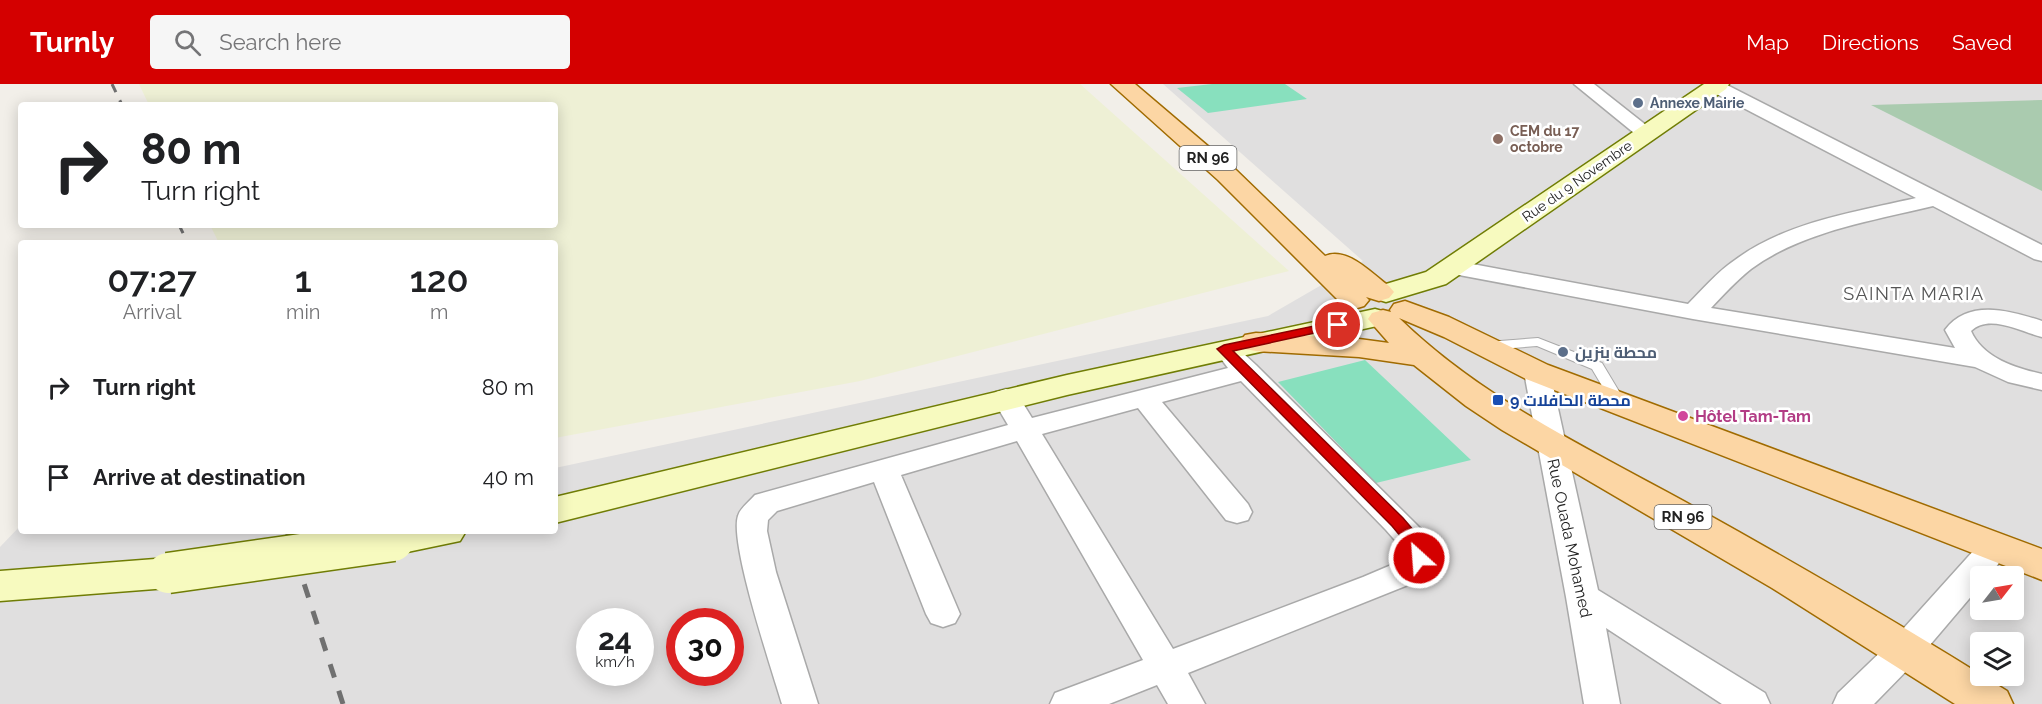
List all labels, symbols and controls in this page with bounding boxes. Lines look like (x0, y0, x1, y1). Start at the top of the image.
search box (150, 15, 570, 69)
text: Turnly (30, 26, 114, 59)
icon: search (171, 26, 204, 59)
text: Search here (219, 29, 341, 55)
text: Map (1746, 30, 1789, 55)
text: Directions (1822, 30, 1919, 55)
text: Saved (1952, 30, 2012, 55)
place label: Annexe Mairie (1650, 95, 1745, 111)
marker: Annexe Mairie (1631, 96, 1645, 110)
place label: CEM du 17 octobre (1510, 123, 1579, 155)
text: 80 m (141, 125, 241, 174)
icon: right (42, 126, 120, 204)
marker: CEM du 17 octobre (1491, 132, 1505, 146)
street label: Rue du 9 Novembre (1519, 137, 1635, 225)
road number: RN 96 (1180, 146, 1236, 170)
text: Turn right (141, 175, 260, 206)
text: 07:27 (107, 258, 197, 300)
text: 1 (295, 258, 312, 300)
text: 120 (410, 258, 469, 300)
district label: SAINTA MARIA (1843, 283, 1985, 304)
pin (1312, 299, 1363, 350)
text: Arrival (123, 300, 181, 324)
text: min (286, 300, 320, 324)
text: m (430, 300, 448, 324)
icon: arrive (1321, 308, 1354, 341)
place label: محطة بنزين (1575, 343, 1657, 362)
marker: محطة بنزين (1556, 345, 1570, 359)
icon: right (42, 371, 75, 404)
text: Turn right (93, 374, 196, 400)
text: 80 m (482, 374, 534, 400)
place label: محطة الحافلات 9 (1510, 391, 1631, 410)
marker: محطة الحافلات 9 (1491, 393, 1505, 407)
place label: Hôtel Tam-Tam (1695, 407, 1811, 426)
marker: Hôtel Tam-Tam (1676, 409, 1690, 423)
street label: Rue Ouada Mohamed (1543, 457, 1596, 619)
icon: arrive (42, 461, 75, 494)
text: Arrive at destination (93, 464, 306, 490)
text: 40 m (483, 464, 534, 490)
road number: RN 96 (1654, 505, 1712, 529)
position arrow (1387, 526, 1451, 590)
north arrow (1970, 566, 2024, 620)
map controls (1970, 566, 2024, 686)
speed limit sign: 30 (666, 608, 744, 686)
text: 24 (598, 622, 632, 657)
button: layers (1970, 632, 2024, 686)
text: km/h (595, 653, 635, 671)

